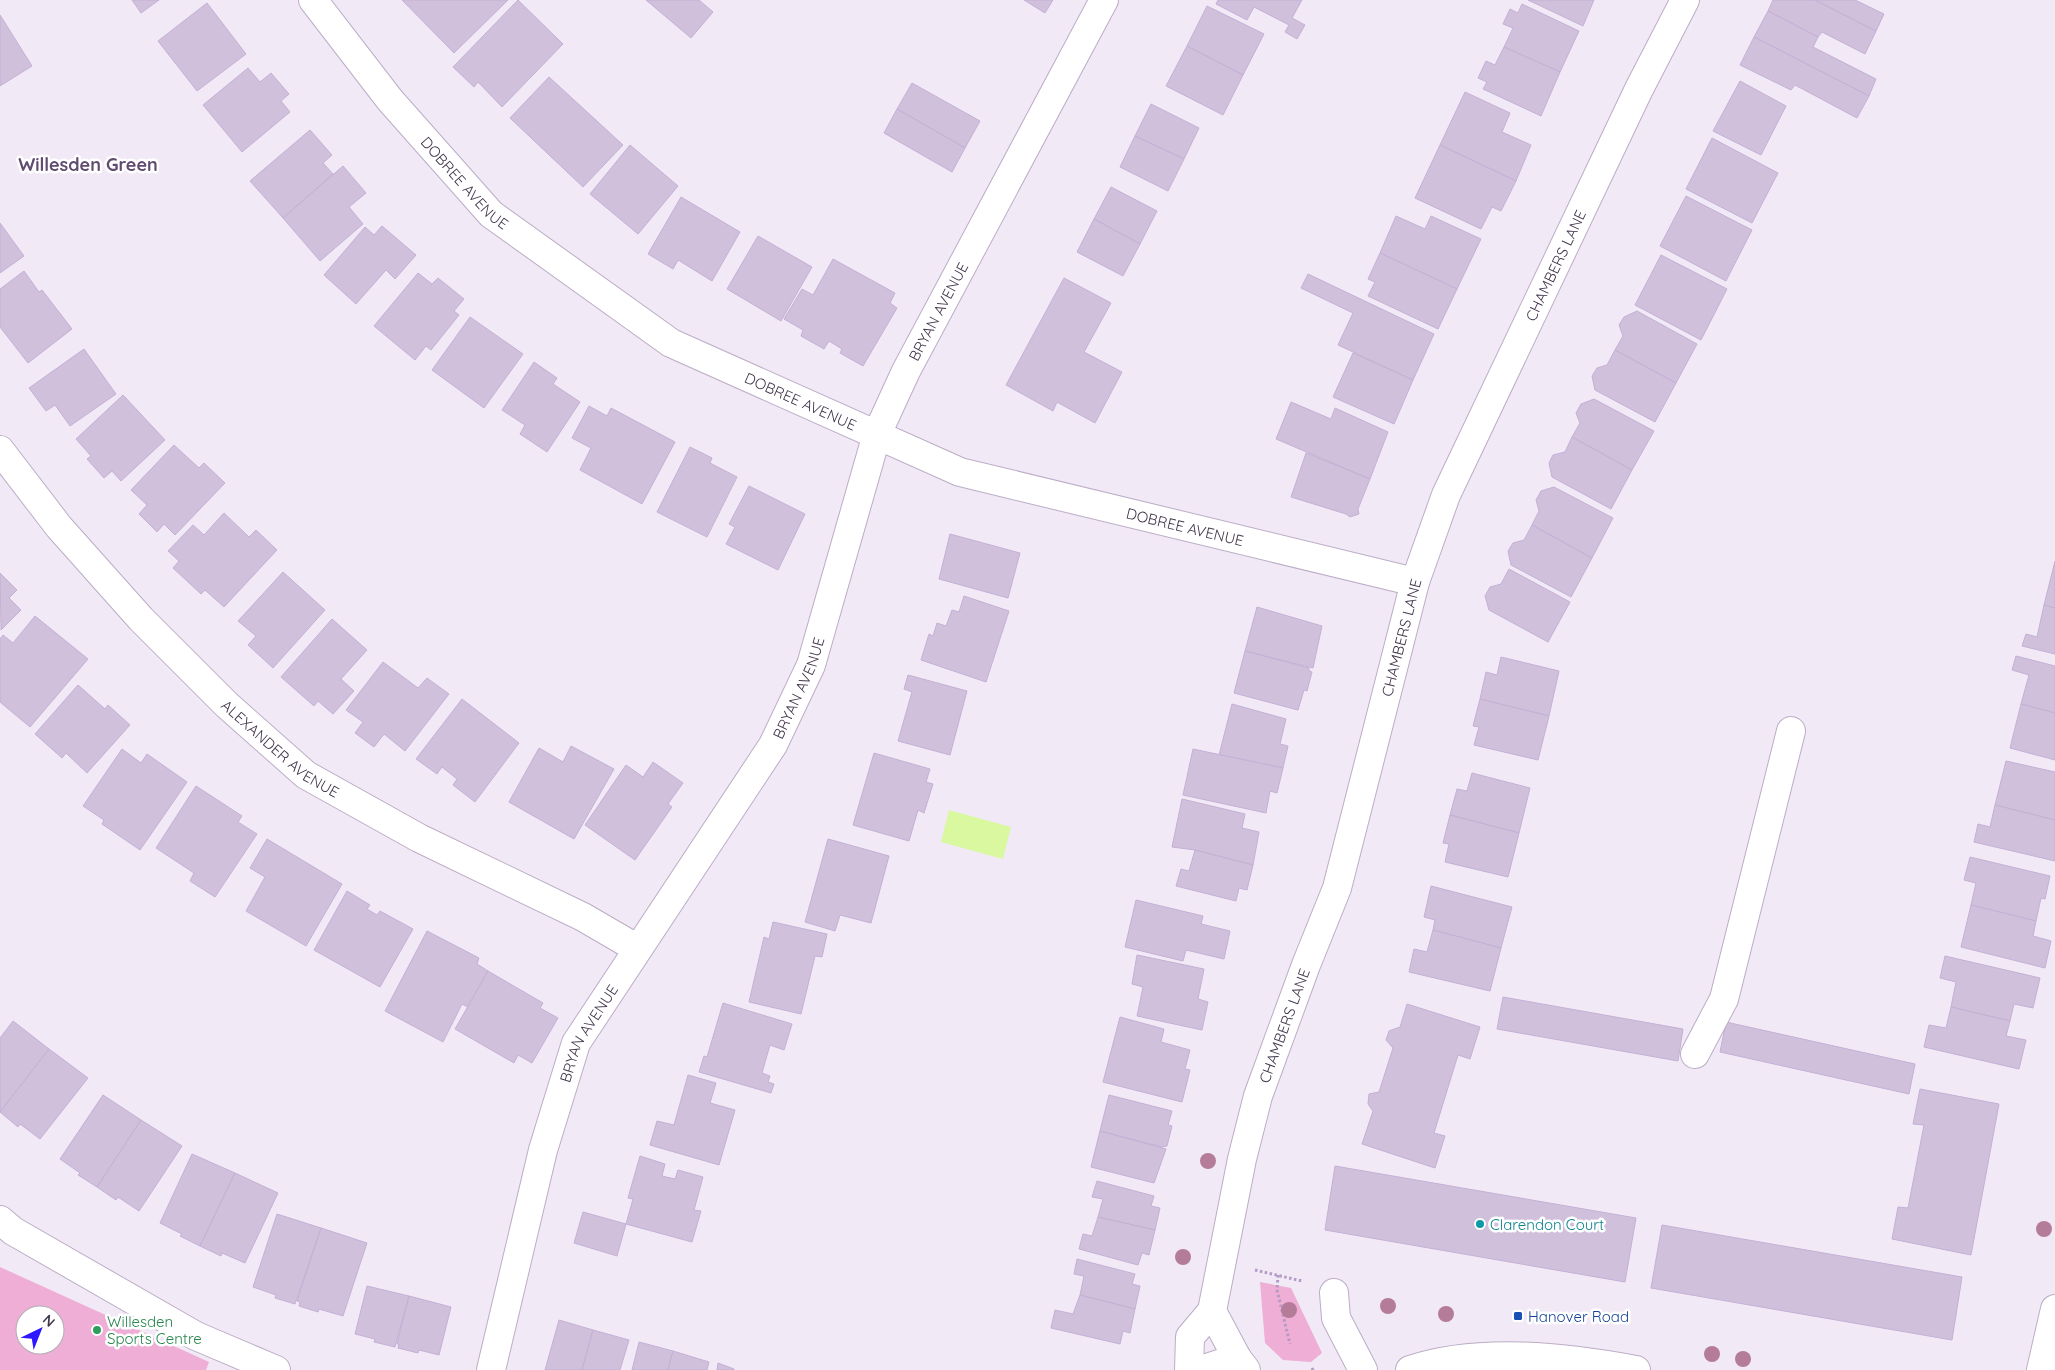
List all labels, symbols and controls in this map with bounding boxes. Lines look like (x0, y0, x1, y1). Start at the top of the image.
street label: DOBREE AVENUE (417, 132, 512, 233)
district label: Willesden Green (18, 153, 158, 176)
street label: CHAMBERS LANE (1521, 207, 1590, 324)
street label: BRYAN AVENUE (904, 259, 972, 364)
street label: DOBREE AVENUE (742, 368, 859, 434)
street label: DOBREE AVENUE (1124, 503, 1246, 550)
street label: CHAMBERS LANE (1377, 577, 1425, 698)
street label: BRYAN AVENUE (768, 635, 828, 742)
street label: ALEXANDER AVENUE (218, 695, 343, 801)
street label: CHAMBERS LANE (1254, 966, 1314, 1086)
street label: BRYAN AVENUE (555, 981, 622, 1085)
place label: Clarendon Court (1490, 1215, 1604, 1234)
marker: Clarendon Court (1474, 1218, 1486, 1230)
north arrow (15, 1305, 65, 1355)
place label: Hanover Road (1528, 1307, 1629, 1326)
text: N (39, 1310, 59, 1331)
marker: Hanover Road (1512, 1310, 1524, 1322)
place label: Willesden Sports Centre (107, 1312, 202, 1348)
marker: Willesden Sports Centre (91, 1324, 103, 1336)

